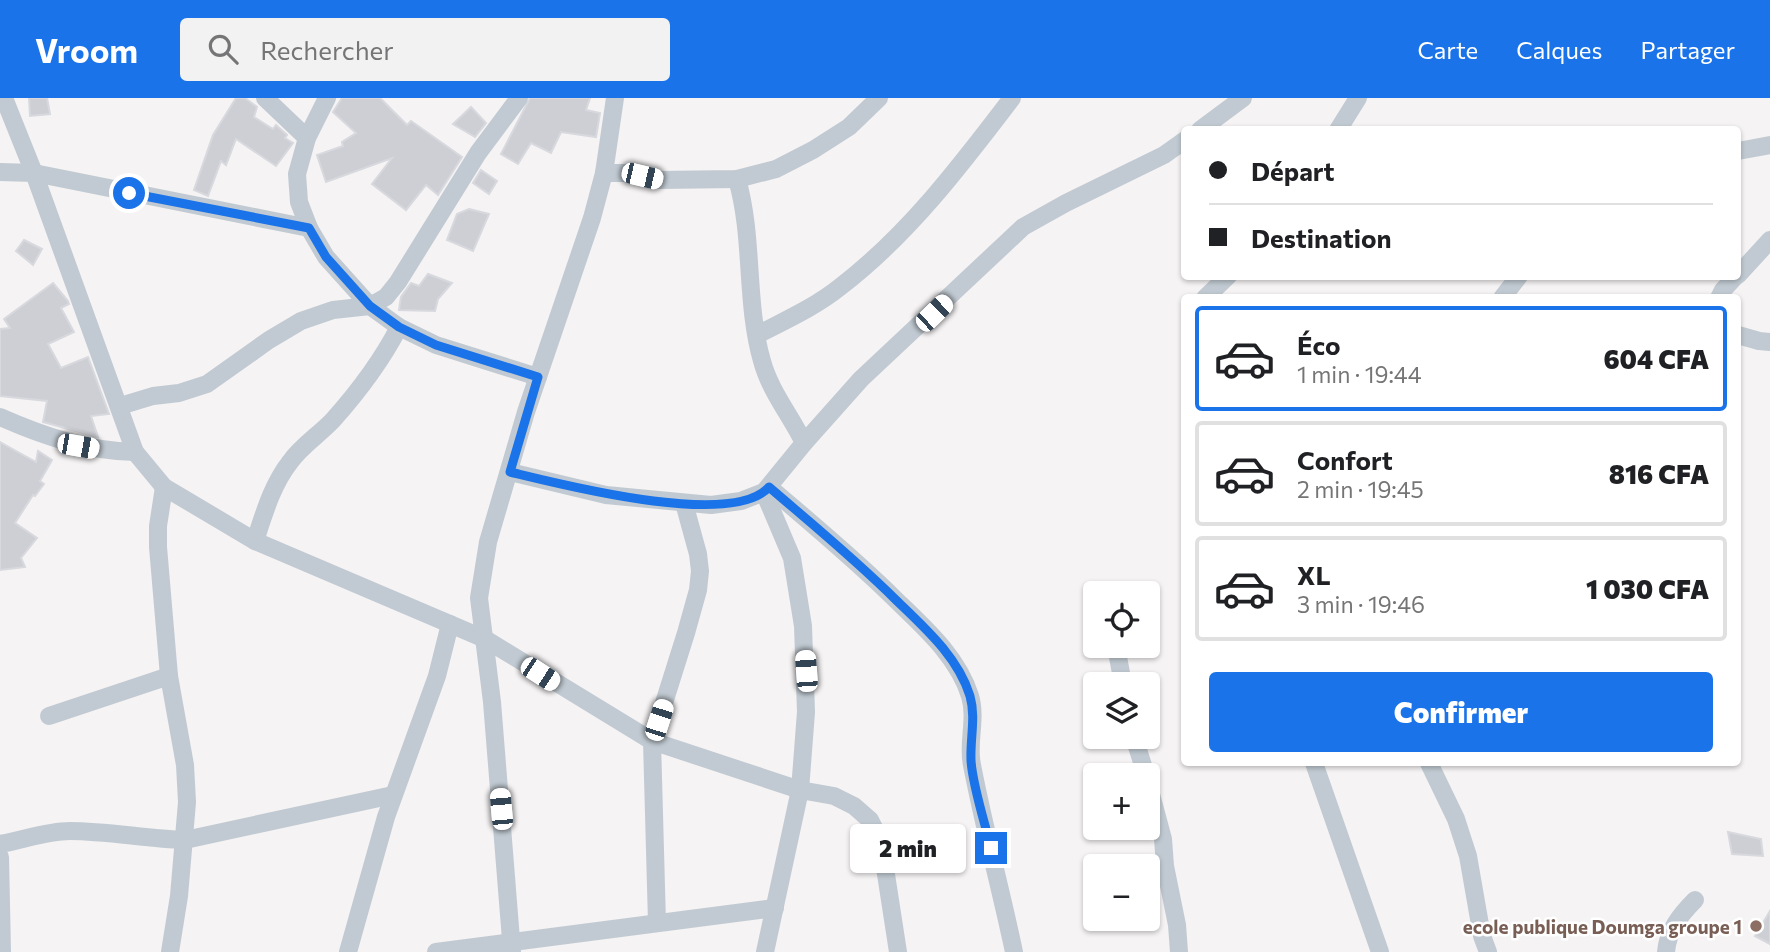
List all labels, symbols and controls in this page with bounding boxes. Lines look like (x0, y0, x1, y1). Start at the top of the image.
search box (180, 18, 670, 81)
text: Vroom (35, 29, 138, 70)
icon: search (204, 30, 242, 68)
text: Rechercher (260, 34, 394, 65)
text: Carte (1417, 35, 1478, 64)
text: Calques (1516, 35, 1602, 64)
text: Partager (1640, 35, 1735, 64)
text: Départ (1251, 155, 1335, 186)
car (620, 161, 665, 191)
route start (113, 177, 145, 209)
text: Destination (1251, 222, 1392, 253)
car (912, 291, 957, 335)
icon: car (1213, 327, 1276, 390)
text: Éco (1297, 329, 1341, 360)
text: 604 CFA (1603, 343, 1709, 374)
text: 1 min · 19:44 (1297, 360, 1421, 388)
car (56, 432, 101, 460)
icon: car (1213, 442, 1276, 505)
text: Confort (1297, 444, 1393, 475)
text: 816 CFA (1609, 458, 1709, 489)
text: 2 min · 19:45 (1297, 475, 1424, 503)
icon: car (1213, 557, 1276, 620)
text: XL (1297, 559, 1331, 590)
text: 1 030 CFA (1586, 573, 1709, 604)
map controls (1083, 581, 1160, 931)
button: locate (1083, 581, 1160, 658)
text: 3 min · 19:46 (1297, 590, 1425, 618)
car (795, 649, 818, 693)
car (517, 654, 564, 694)
button: layers (1083, 672, 1160, 749)
button: Confirmer (1209, 672, 1713, 752)
car (643, 697, 676, 743)
button: + (1083, 763, 1160, 840)
car (489, 787, 514, 831)
callout: 2 min (851, 824, 967, 872)
route end (975, 832, 1007, 864)
text: 2 min (879, 834, 937, 862)
button: − (1083, 854, 1160, 931)
place label: ecole publique Doumga groupe 1 (1463, 915, 1742, 938)
marker: ecole publique Doumga groupe 1 (1748, 918, 1764, 934)

